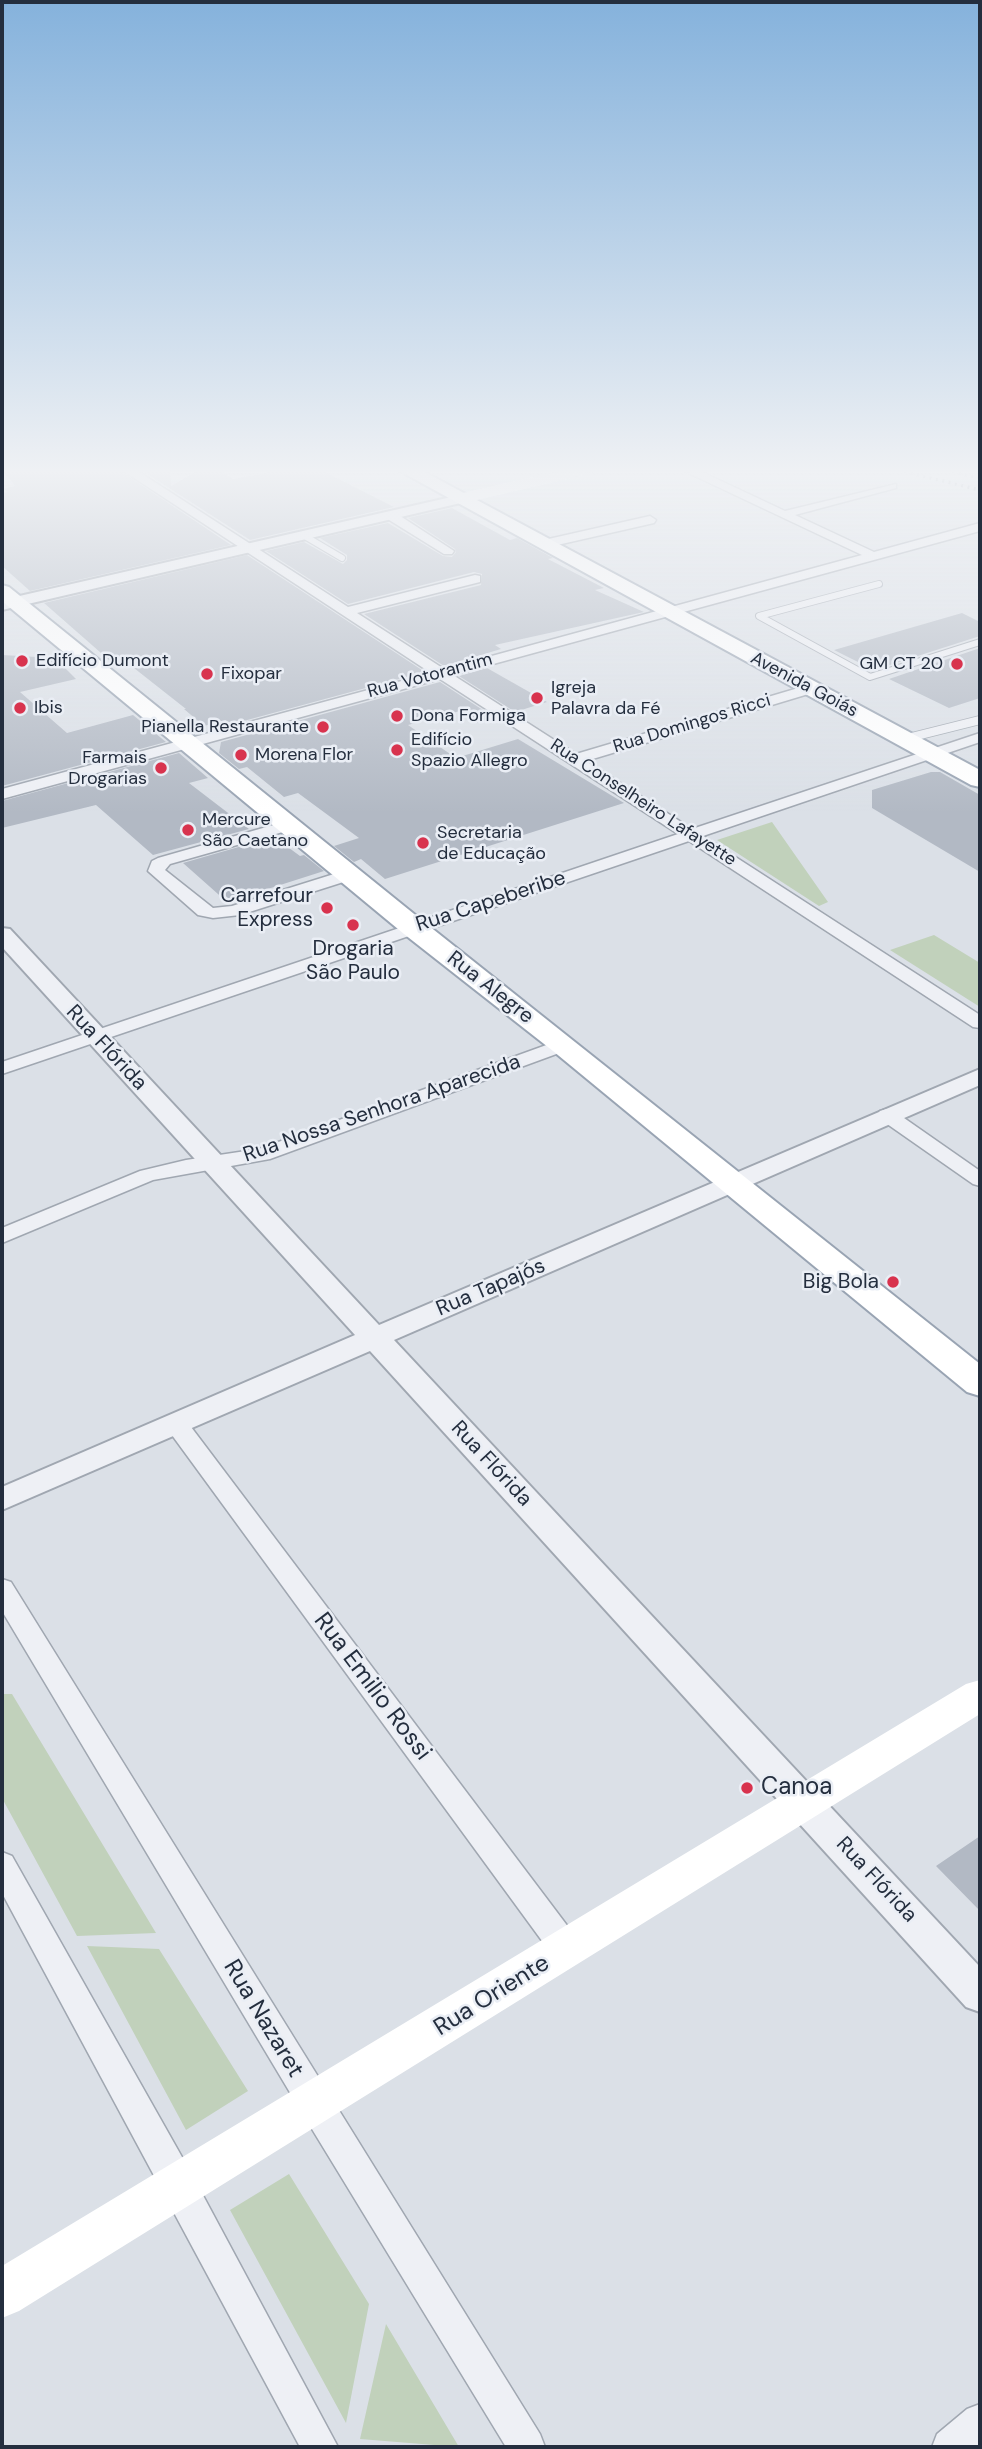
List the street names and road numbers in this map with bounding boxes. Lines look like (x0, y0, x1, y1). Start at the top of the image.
street label: Avenida Goiás (747, 648, 861, 722)
street label: Rua Votorantim (365, 649, 495, 703)
street label: Rua Domingos Ricci (611, 690, 773, 758)
street label: Rua Conselheiro Lafayette (546, 735, 740, 871)
street label: Rua Capeberibe (413, 866, 569, 938)
street label: Rua Alegre (442, 946, 538, 1030)
street label: Rua Flórida (60, 1000, 152, 1096)
street label: Rua Nossa Senhora Aparecida (240, 1050, 524, 1168)
street label: Rua Tapajós (433, 1254, 549, 1322)
street label: Rua Flórida (445, 1416, 537, 1512)
street label: Rua Emilio Rossi (307, 1607, 437, 1767)
street label: Rua Flórida (830, 1832, 922, 1928)
street label: Rua Oriente (429, 1949, 555, 2043)
street label: Rua Nazaret (217, 1955, 309, 2083)

